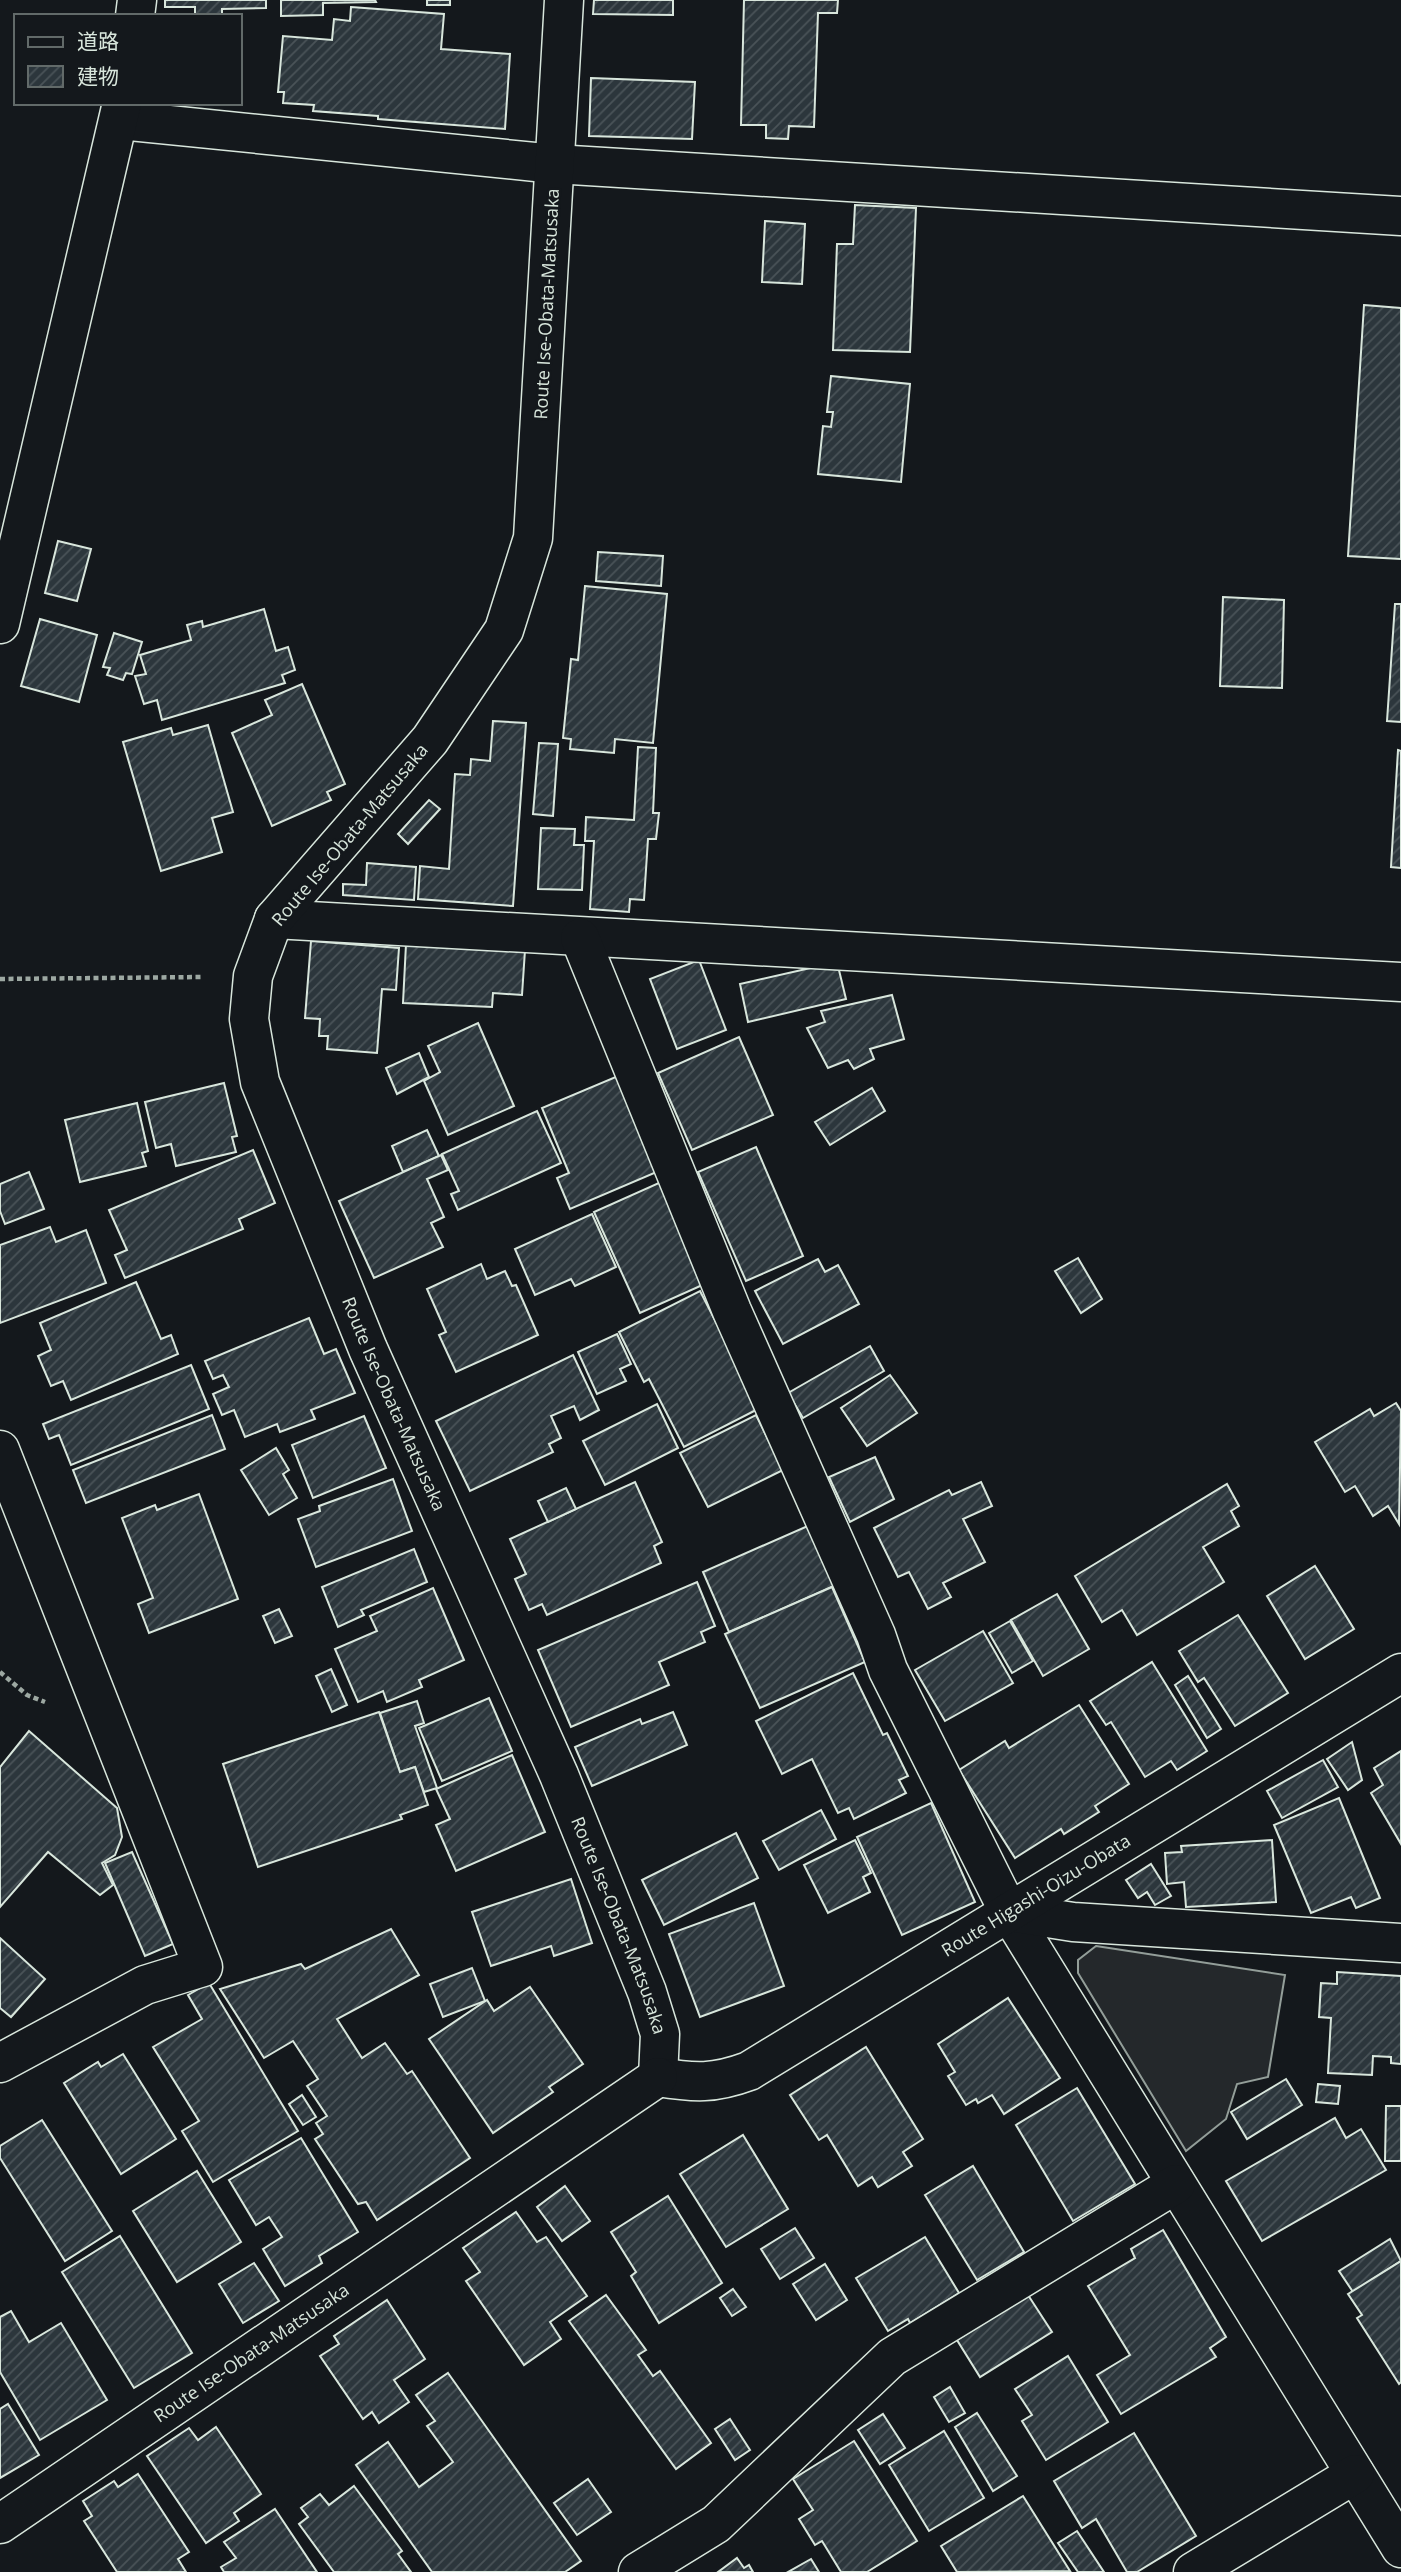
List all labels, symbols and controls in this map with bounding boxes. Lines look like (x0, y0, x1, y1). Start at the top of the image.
legend (14, 14, 242, 105)
text: 道路 (77, 27, 119, 55)
text: 建物 (77, 62, 119, 90)
street label: Route Ise-Obata-Matsusaka (528, 188, 564, 420)
street label: Route Ise-Obata-Matsusaka (266, 738, 433, 931)
street label: Route Ise-Obata-Matsusaka (337, 1293, 452, 1514)
street label: Route Ise-Obata-Matsusaka (566, 1813, 672, 2037)
street label: Route Higashi-Oizu-Obata (937, 1828, 1135, 1962)
street label: Route Ise-Obata-Matsusaka (148, 2277, 353, 2427)

